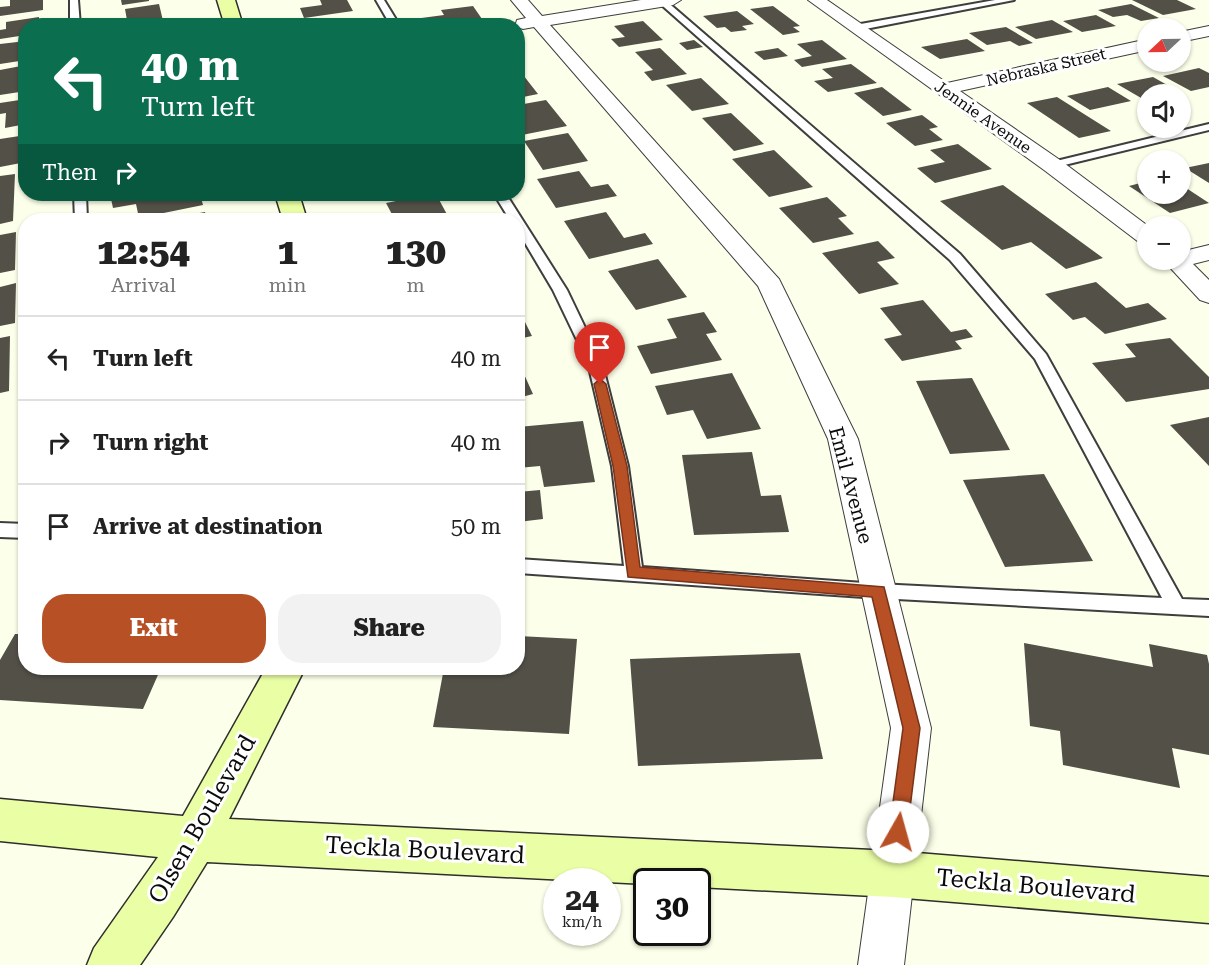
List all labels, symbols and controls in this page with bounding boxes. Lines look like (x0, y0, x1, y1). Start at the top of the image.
north arrow (1137, 18, 1191, 72)
map controls (1137, 18, 1191, 270)
text: 40 m (141, 41, 239, 90)
icon: left (42, 42, 120, 120)
street label: Nebraska Street (984, 44, 1108, 90)
street label: Jennie Avenue (931, 77, 1035, 157)
button: sound (1137, 84, 1191, 138)
text: Turn left (141, 91, 255, 123)
button: + (1137, 150, 1191, 204)
icon: right (109, 156, 142, 189)
text: Then (42, 160, 97, 185)
button: − (1137, 216, 1191, 270)
text: 12:54 (97, 231, 190, 273)
text: 1 (277, 231, 298, 273)
text: 130 (385, 231, 446, 273)
text: Arrival (111, 273, 176, 297)
text: min (269, 273, 306, 297)
text: m (407, 273, 425, 297)
pin (574, 322, 625, 384)
icon: arrive (583, 331, 616, 364)
icon: left (42, 342, 75, 375)
text: Turn left (93, 346, 193, 371)
text: 40 m (451, 346, 501, 371)
street label: Emil Avenue (824, 424, 878, 546)
icon: right (42, 426, 75, 459)
text: Turn right (93, 430, 208, 455)
text: 40 m (451, 430, 501, 455)
icon: arrive (42, 510, 75, 543)
text: Arrive at destination (93, 514, 322, 539)
text: 50 m (451, 514, 501, 539)
button: Exit (42, 594, 266, 663)
button: Share (278, 594, 501, 663)
street label: Olsen Boulevard (142, 730, 262, 908)
position arrow (866, 800, 930, 864)
street label: Teckla Boulevard (324, 831, 526, 869)
street label: Teckla Boulevard (935, 863, 1137, 909)
speed limit sign: 30 (633, 868, 711, 946)
text: 24 (565, 882, 599, 917)
text: km/h (562, 913, 602, 931)

